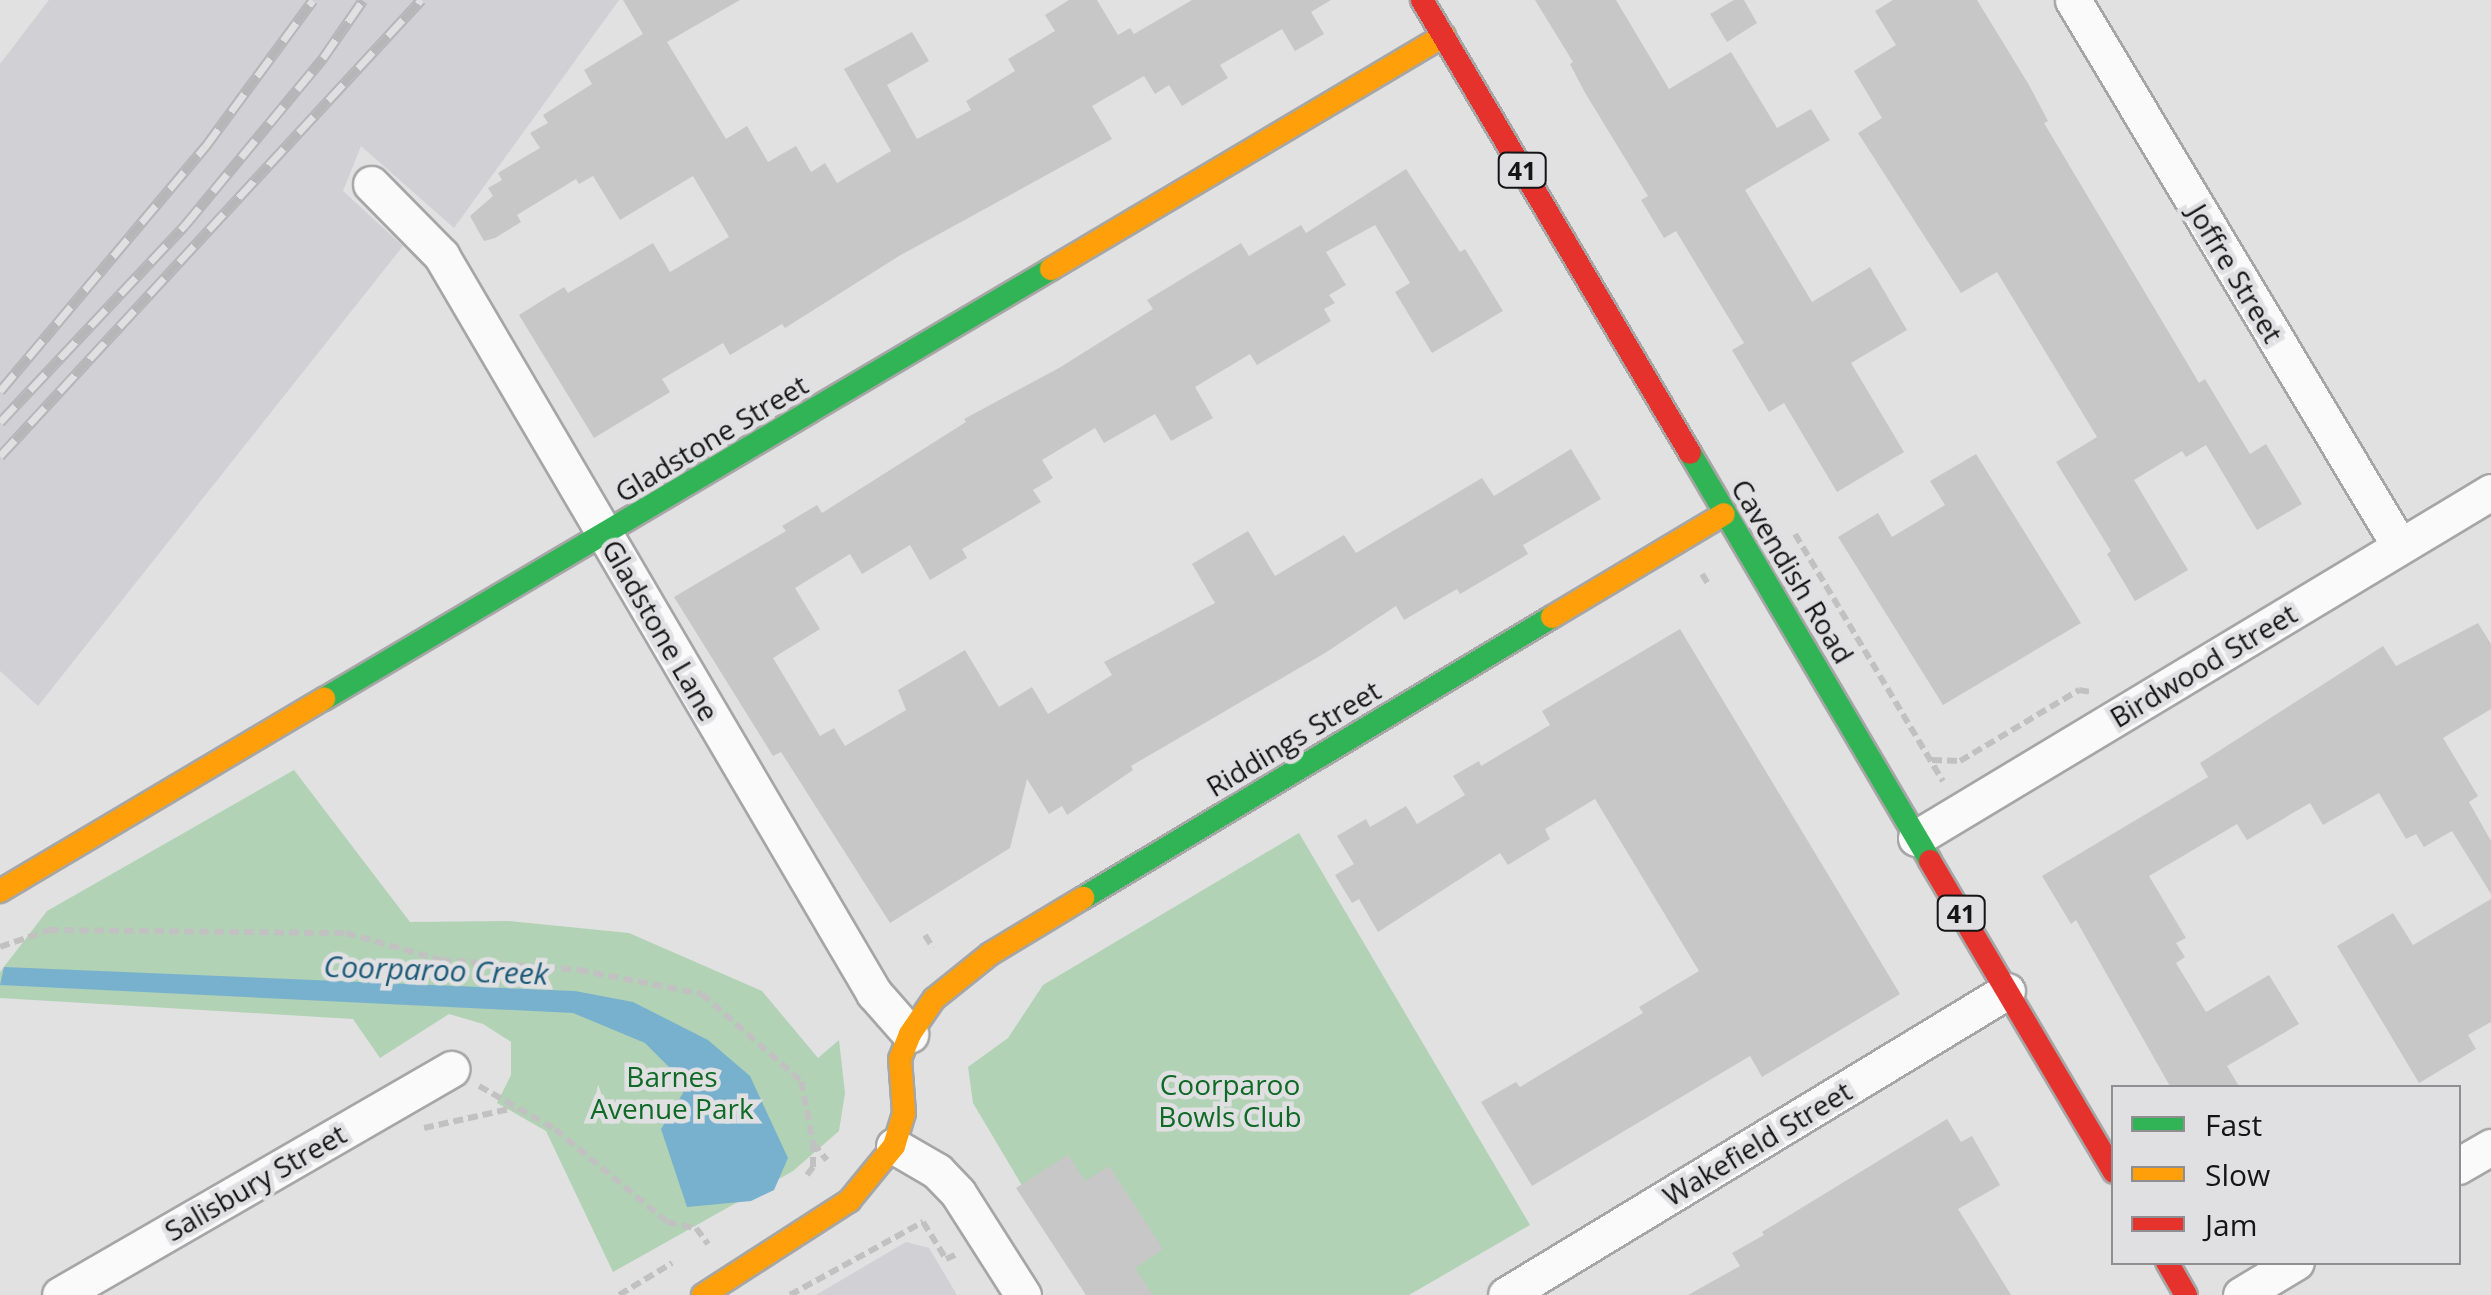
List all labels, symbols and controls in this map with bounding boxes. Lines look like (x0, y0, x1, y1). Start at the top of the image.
road number: 41 (1497, 150, 1547, 190)
street label: Joffre Street (2181, 198, 2291, 348)
street label: Gladstone Street (609, 367, 813, 509)
street label: Cavendish Road (1725, 473, 1861, 669)
street label: Gladstone Lane (596, 533, 726, 727)
street label: Birdwood Street (2104, 596, 2302, 734)
street label: Riddings Street (1200, 673, 1386, 803)
road number: 41 (1936, 893, 1986, 933)
water label: Coorparoo Creek (323, 948, 549, 992)
park label: Barnes Avenue Park (590, 1059, 754, 1125)
park label: Coorparoo Bowls Club (1158, 1067, 1302, 1133)
street label: Wakefield Street (1657, 1074, 1857, 1212)
legend (2111, 1085, 2461, 1265)
text: Fast (2205, 1104, 2262, 1145)
street label: Salisbury Street (158, 1117, 352, 1247)
text: Slow (2205, 1154, 2270, 1195)
text: Jam (2205, 1204, 2258, 1245)

